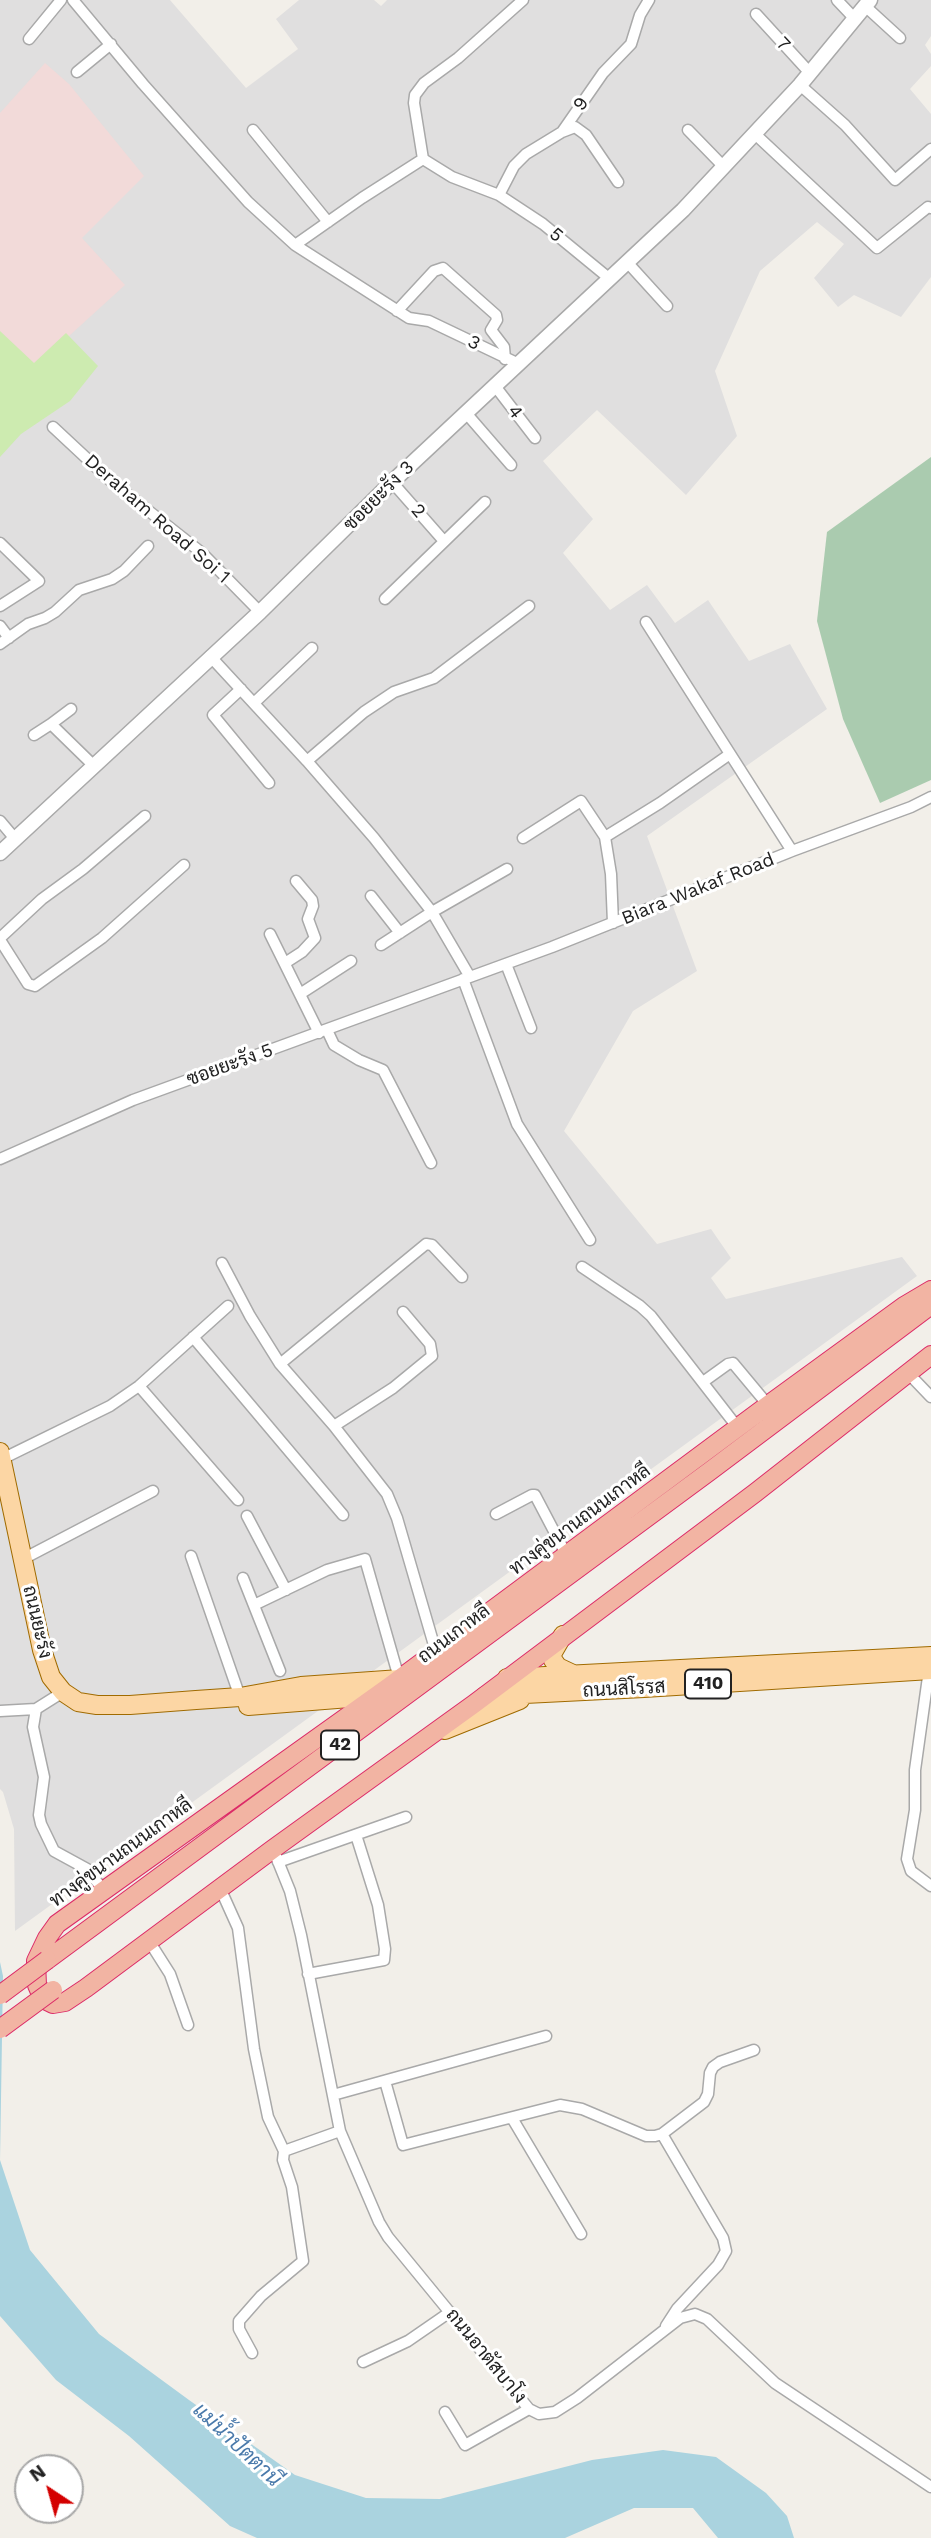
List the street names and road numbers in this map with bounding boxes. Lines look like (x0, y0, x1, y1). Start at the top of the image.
street label: 7 (771, 32, 795, 56)
street label: 9 (568, 93, 594, 115)
street label: 5 (544, 223, 568, 247)
street label: 3 (464, 330, 484, 356)
street label: 4 (502, 401, 528, 423)
street label: Deraham Road Soi 1 (80, 450, 234, 588)
street label: ซอยยะรัง 3 (339, 456, 419, 536)
street label: 2 (406, 499, 430, 523)
street label: Biara Wakaf Road (618, 848, 778, 930)
street label: ซอยยะรัง 5 (184, 1039, 276, 1091)
street label: ทางคู่ขนานถนนเกาหลี (505, 1459, 655, 1581)
street label: ถนนยะรัง (18, 1583, 56, 1661)
street label: ถนนเกาหลี (413, 1599, 495, 1669)
road number: 410 (685, 1670, 731, 1699)
street label: ถนนสิโรรส (582, 1675, 666, 1703)
road number: 42 (321, 1730, 359, 1760)
street label: ทางคู่ขนานถนนเกาหลี (45, 1794, 197, 1912)
street label: ถนนอาตัสบาโง (441, 2304, 531, 2408)

